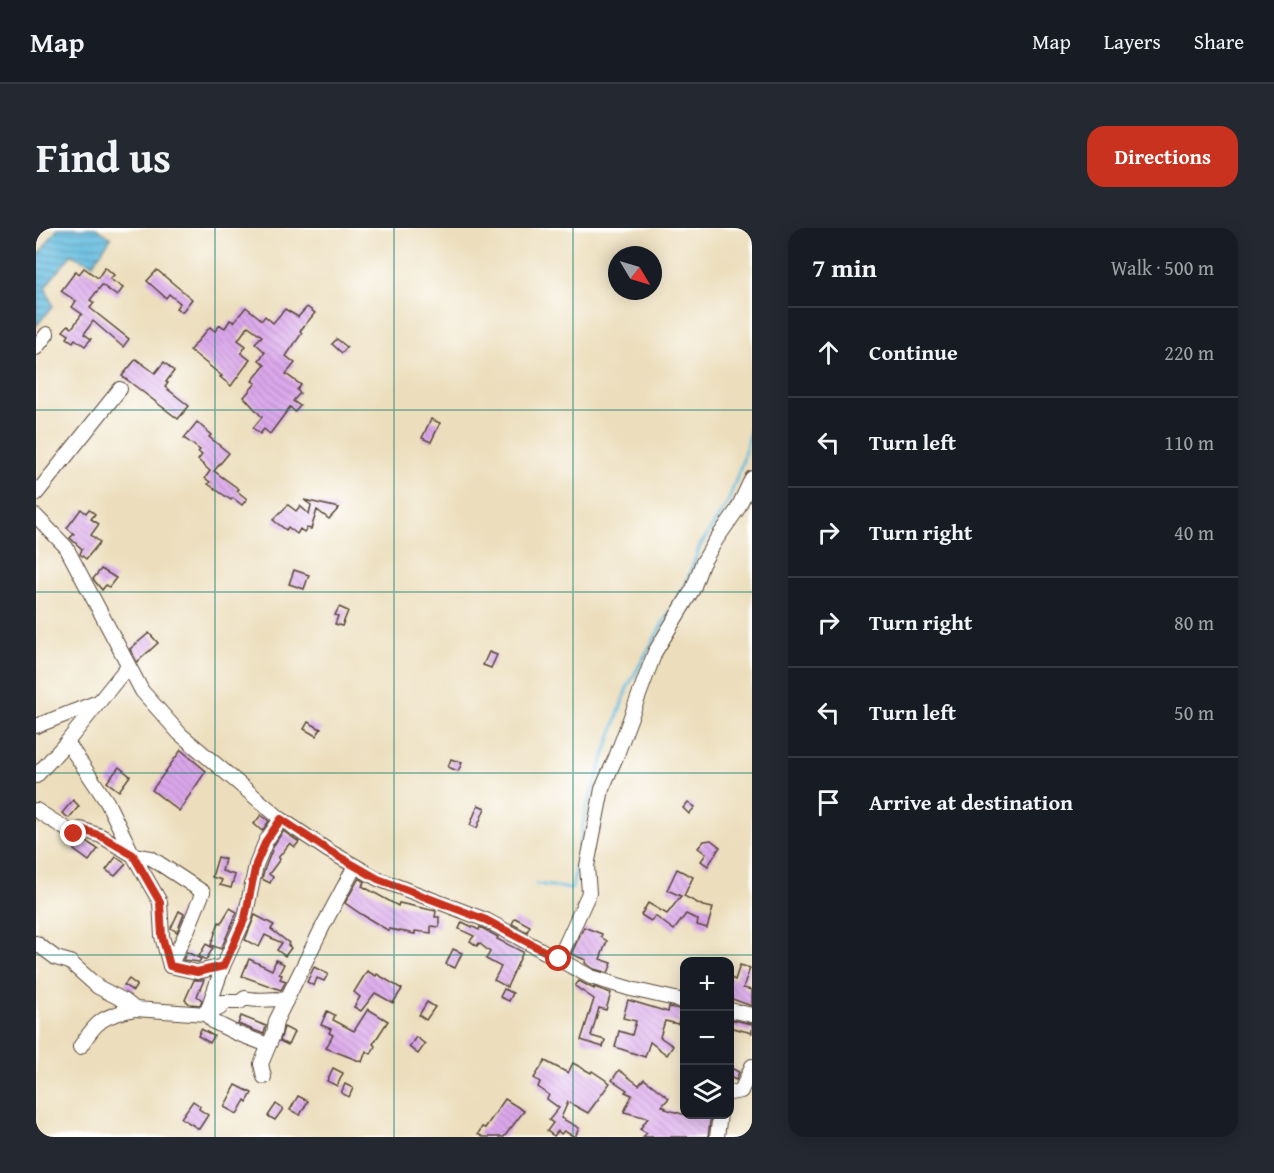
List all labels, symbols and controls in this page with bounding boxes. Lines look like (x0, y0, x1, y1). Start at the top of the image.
text: Map (30, 21, 84, 62)
text: Map (1032, 26, 1071, 57)
text: Layers (1104, 26, 1161, 57)
text: Share (1194, 26, 1244, 57)
text: Find us (36, 126, 171, 187)
button: Directions (1087, 126, 1238, 187)
north arrow (608, 246, 662, 300)
text: 7 min (812, 248, 877, 287)
text: Walk · 500 m (1111, 253, 1214, 282)
icon: ahead (812, 336, 845, 369)
text: Continue (869, 336, 958, 368)
text: 220 m (1164, 338, 1214, 367)
icon: left (812, 426, 845, 459)
text: Turn left (869, 426, 956, 458)
text: 110 m (1164, 428, 1214, 457)
icon: right (812, 516, 845, 549)
text: Turn right (869, 516, 972, 548)
text: 40 m (1174, 518, 1214, 547)
icon: right (812, 606, 845, 639)
text: Turn right (869, 606, 972, 638)
text: 80 m (1174, 608, 1214, 637)
icon: left (812, 696, 845, 729)
text: Turn left (869, 696, 956, 728)
text: 50 m (1174, 698, 1214, 727)
icon: arrive (812, 786, 845, 819)
text: Arrive at destination (869, 786, 1073, 818)
route end (60, 820, 86, 846)
route start (545, 945, 571, 971)
map controls (680, 957, 734, 1119)
button: + (680, 957, 734, 1011)
button: − (680, 1011, 734, 1065)
button: layers (680, 1065, 734, 1119)

